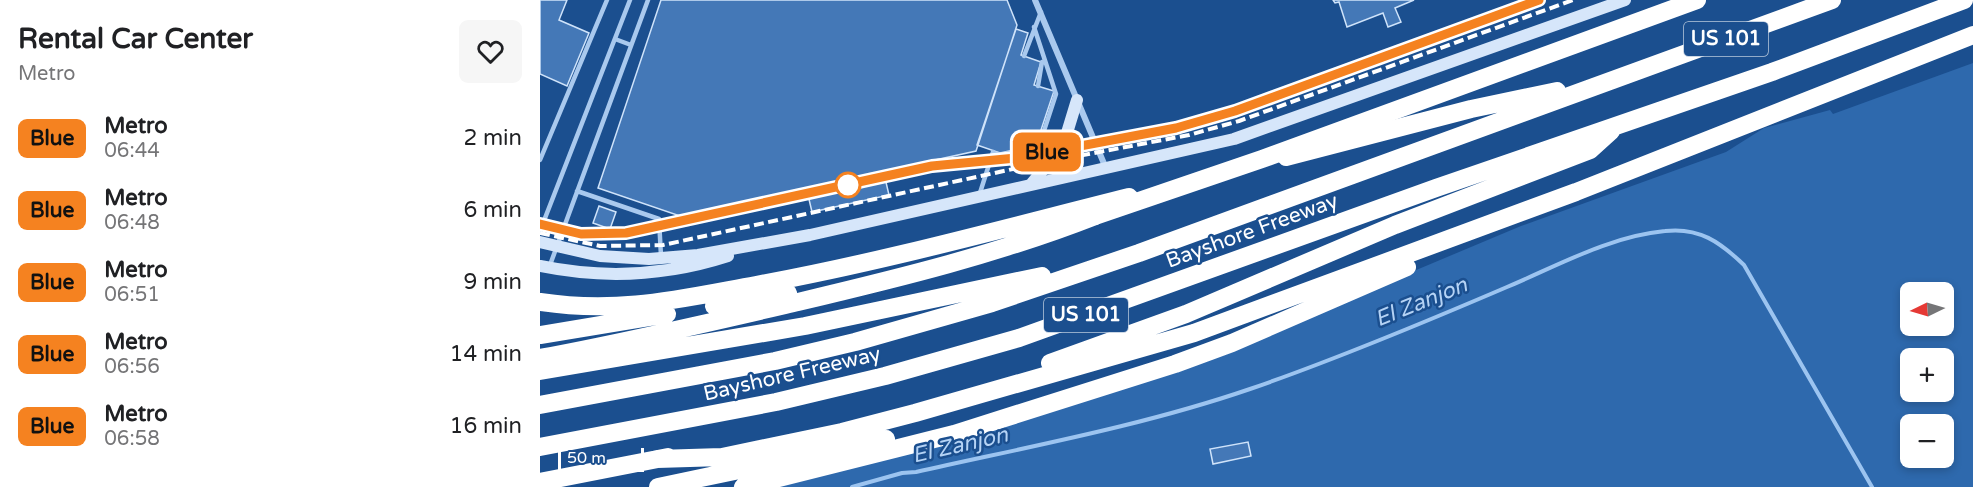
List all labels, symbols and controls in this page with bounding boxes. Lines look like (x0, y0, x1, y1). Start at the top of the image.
button: heart (459, 20, 522, 83)
text: Rental Car Center (18, 22, 253, 56)
road number: US 101 (1684, 22, 1768, 56)
text: Metro (18, 62, 76, 86)
text: Metro (104, 113, 168, 139)
text: 2 min (463, 125, 522, 151)
text: Blue (30, 126, 74, 151)
line badge: Blue (1005, 132, 1089, 172)
text: 06:44 (104, 139, 160, 163)
text: Blue (1025, 140, 1069, 165)
unlabelled marker (835, 172, 861, 198)
text: Metro (104, 185, 168, 211)
street label: Bayshore Freeway (1163, 188, 1341, 274)
text: 6 min (463, 197, 522, 223)
text: Blue (30, 198, 74, 223)
text: 06:48 (104, 211, 160, 235)
text: Metro (104, 257, 168, 283)
text: 9 min (463, 269, 522, 295)
text: Blue (30, 270, 74, 295)
water label: El Zanjon (1371, 271, 1472, 332)
north arrow (1900, 282, 1954, 336)
map controls (1900, 282, 1954, 468)
text: 06:51 (104, 283, 160, 307)
road number: US 101 (1044, 298, 1128, 332)
text: Metro (104, 329, 168, 355)
text: 14 min (450, 341, 522, 367)
street label: Bayshore Freeway (701, 341, 883, 407)
text: Blue (30, 342, 74, 367)
button: + (1900, 348, 1954, 402)
text: 06:56 (104, 355, 160, 379)
text: Metro (104, 401, 168, 427)
text: 16 min (450, 413, 522, 439)
text: Blue (30, 414, 74, 439)
button: − (1900, 414, 1954, 468)
water label: El Zanjon (910, 421, 1011, 469)
text: 06:58 (104, 427, 160, 451)
scale bar (558, 445, 644, 472)
text: 50 m (567, 448, 606, 468)

